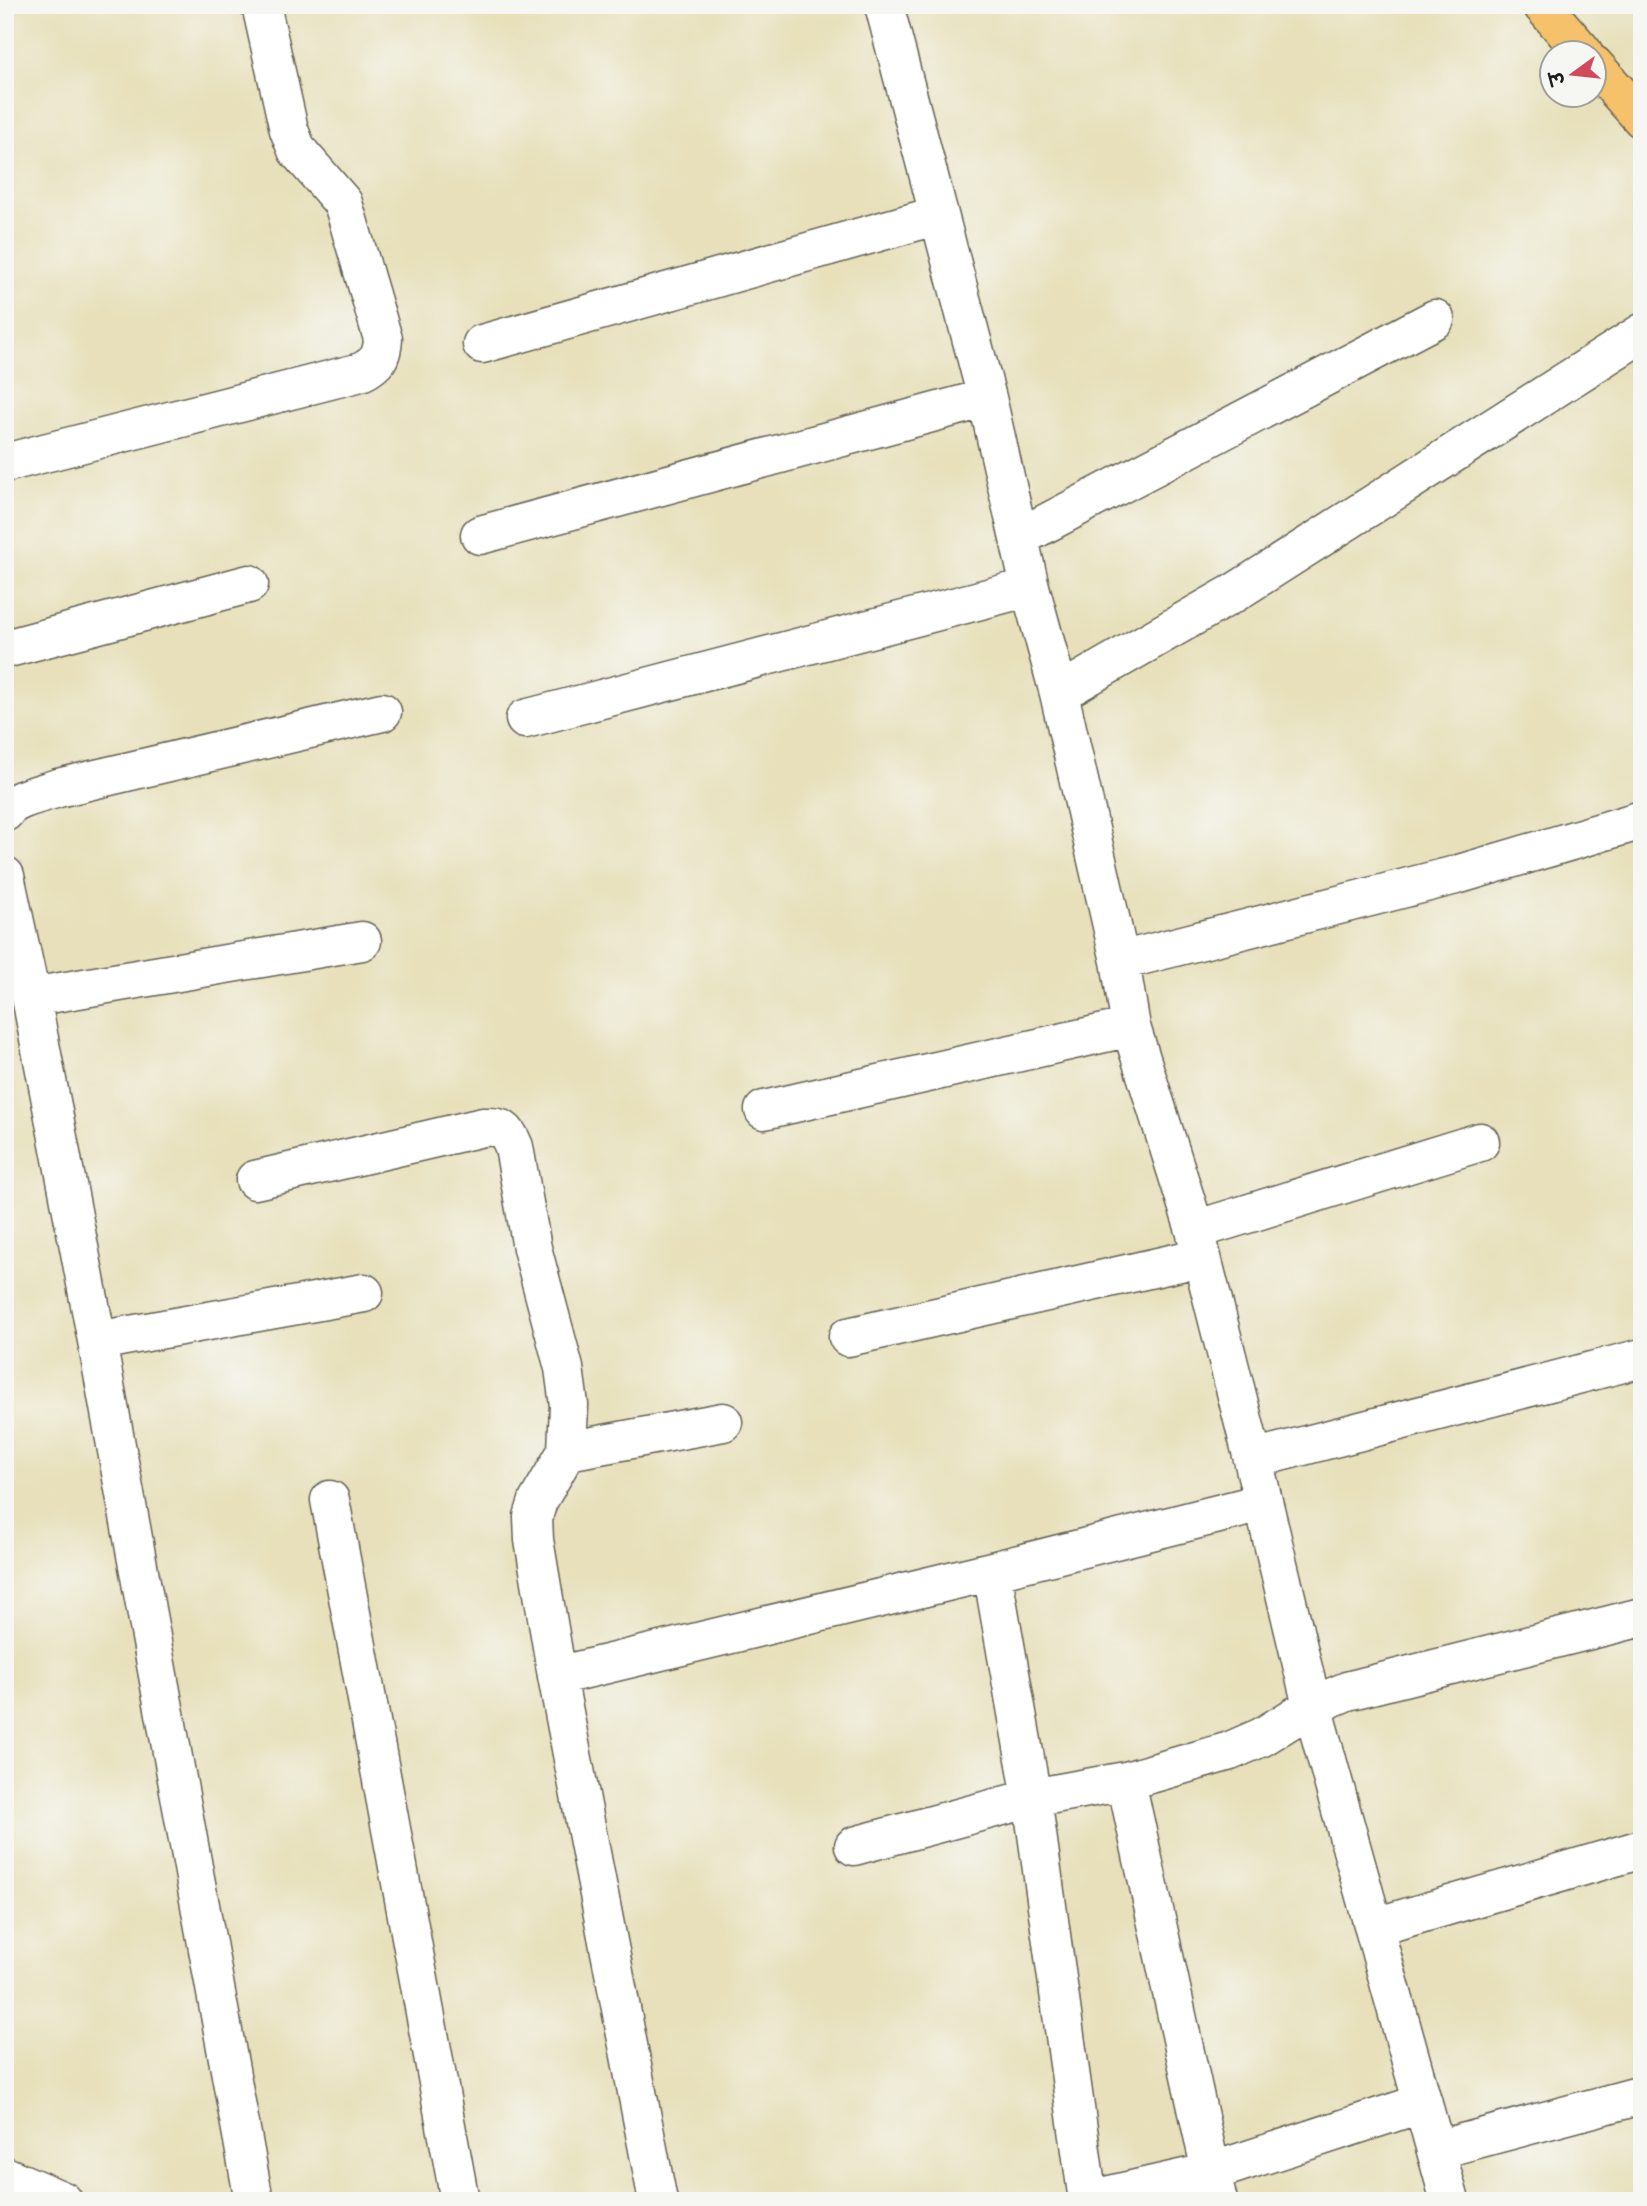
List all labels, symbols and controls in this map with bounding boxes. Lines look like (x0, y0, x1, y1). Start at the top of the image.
north arrow (1538, 38, 1608, 108)
text: उ (1543, 66, 1573, 90)

